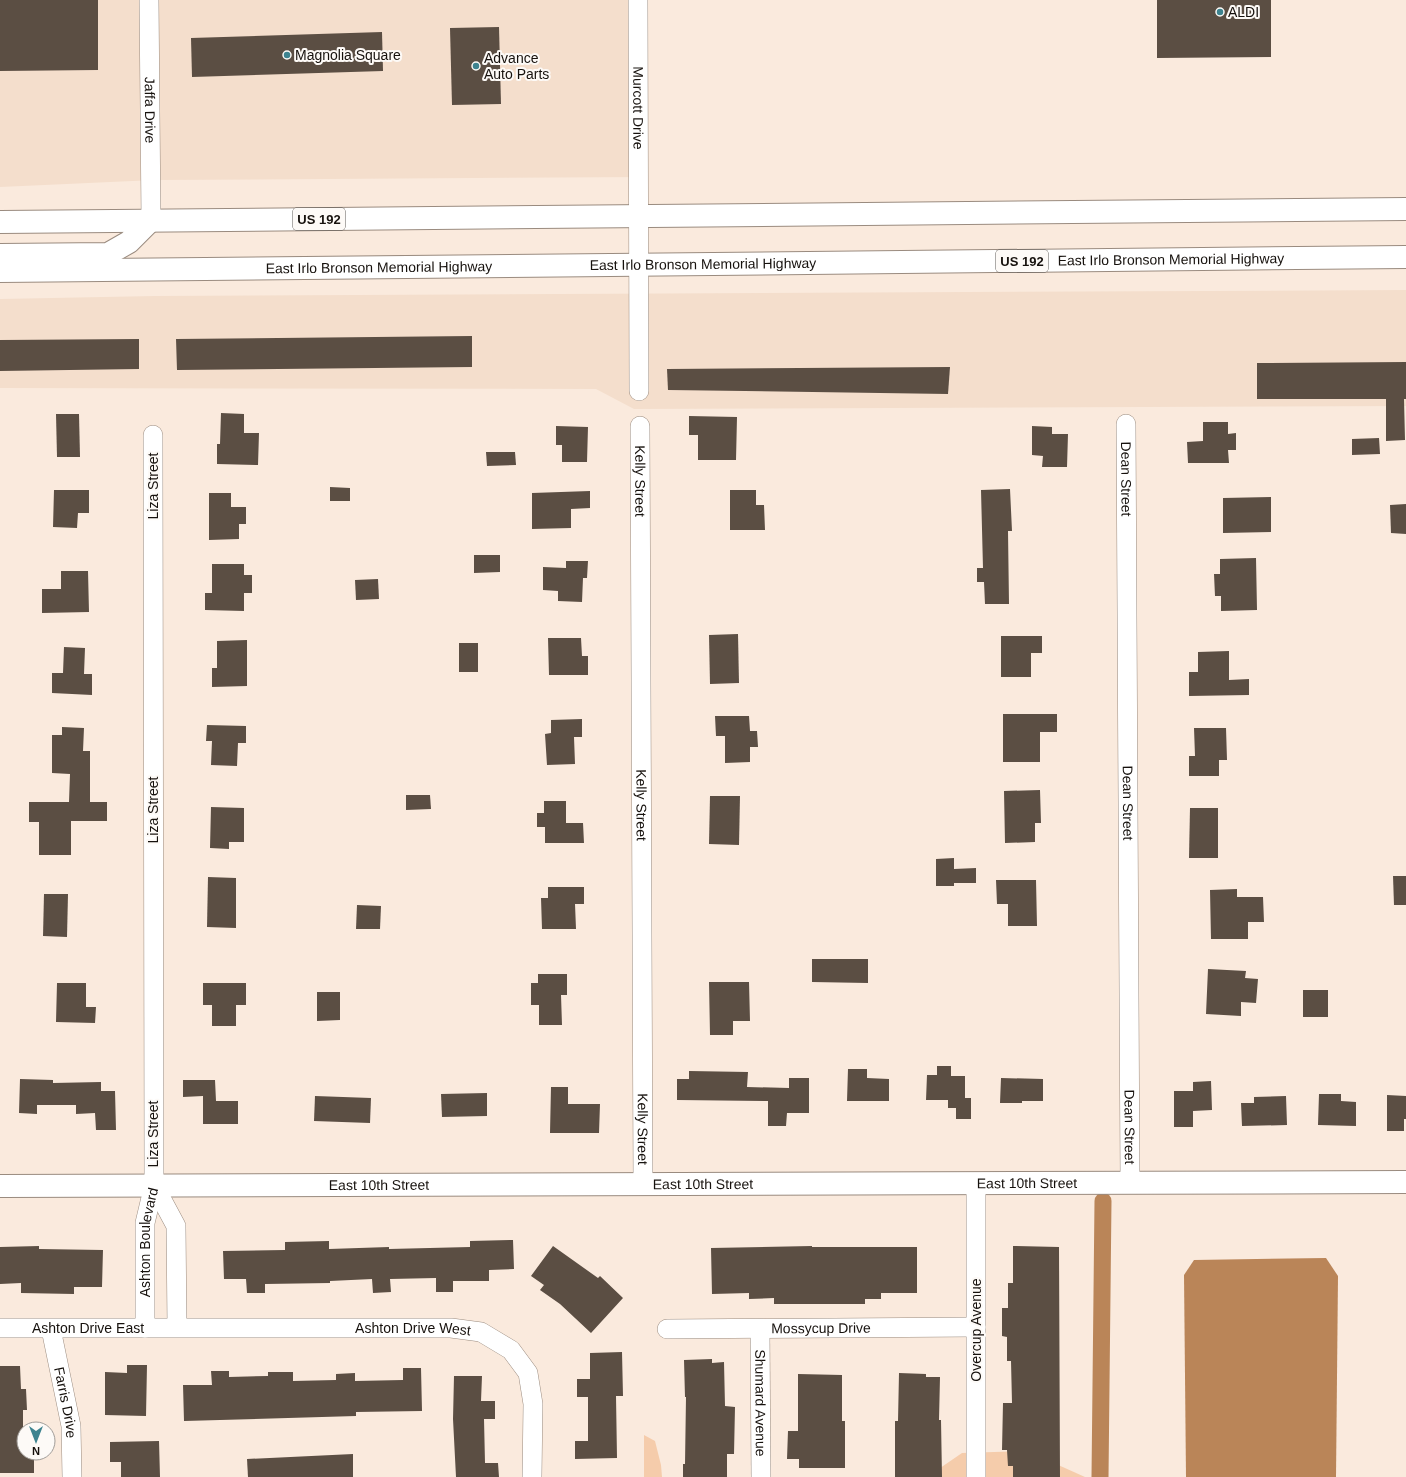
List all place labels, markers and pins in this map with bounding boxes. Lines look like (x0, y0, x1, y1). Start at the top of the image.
place label: ALDI (1228, 4, 1259, 20)
marker: ALDI (1215, 7, 1225, 17)
place label: Magnolia Square (295, 47, 401, 63)
marker: Magnolia Square (282, 50, 292, 60)
place label: Advance Auto Parts (484, 50, 549, 82)
marker: Advance Auto Parts (471, 61, 481, 71)

